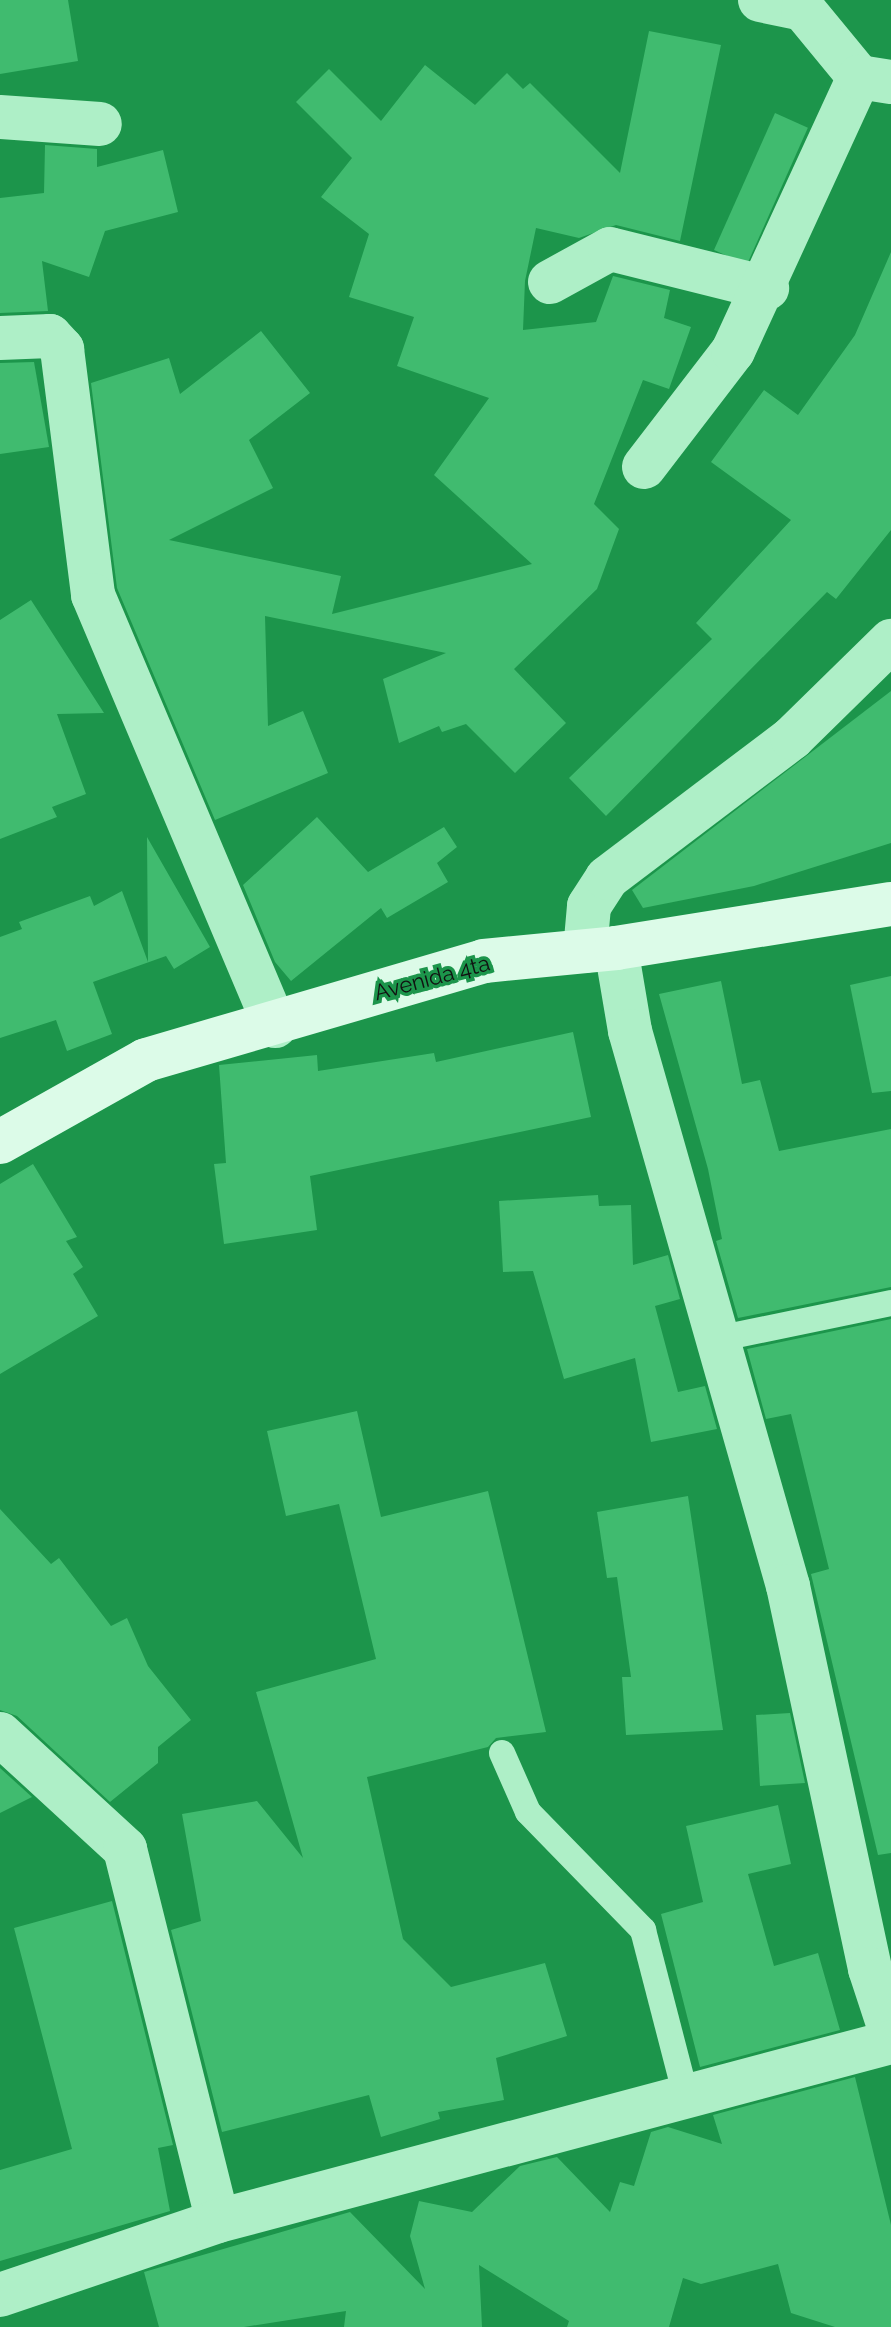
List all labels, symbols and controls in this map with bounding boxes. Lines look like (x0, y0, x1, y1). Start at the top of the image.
street label: Avenida 4ta (371, 950, 493, 1006)

